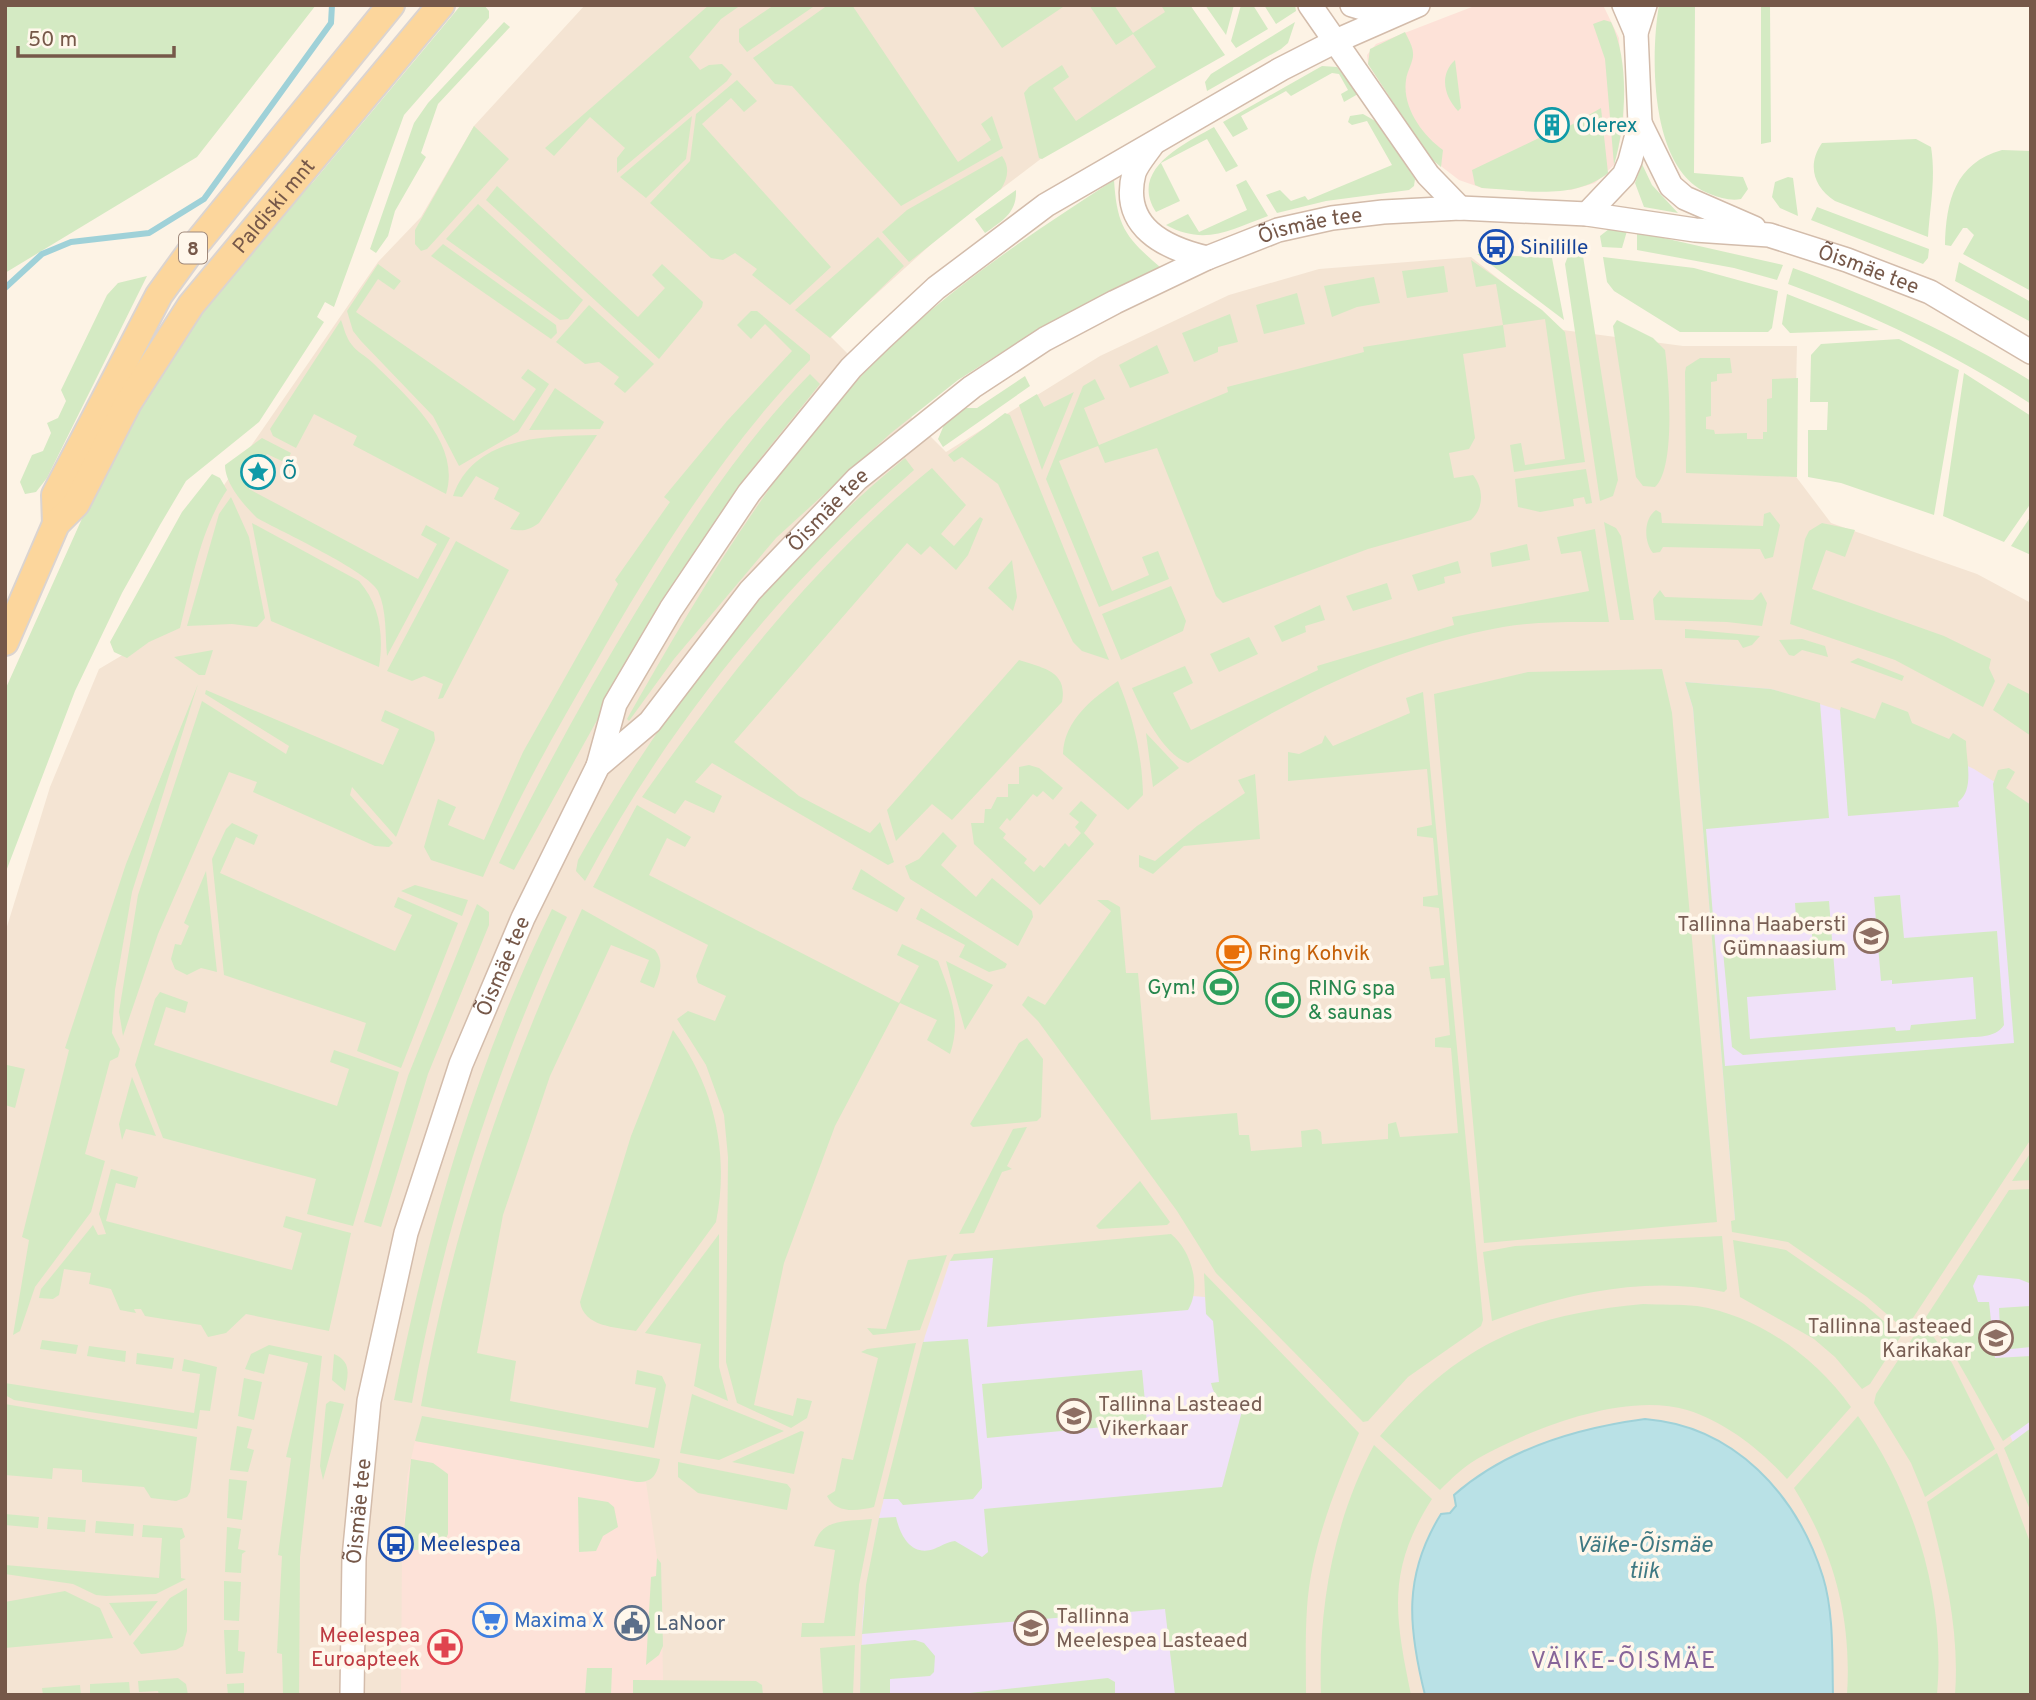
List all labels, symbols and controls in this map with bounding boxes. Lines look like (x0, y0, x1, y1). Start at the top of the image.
scale bar (18, 14, 173, 58)
text: 50 m (28, 27, 77, 54)
building icon: Olerex (1533, 106, 1571, 144)
place label: Olerex (1576, 113, 1638, 140)
street label: Paldiski mnt (227, 154, 322, 260)
street label: Õismäe tee (1254, 203, 1364, 252)
bus stop icon: Sinilille (1477, 228, 1515, 266)
road number: 8 (179, 232, 207, 264)
place label: Sinilille (1520, 235, 1588, 262)
street label: Õismäe tee (1814, 238, 1923, 302)
place icon: Õ (239, 453, 277, 491)
place label: Õ (282, 459, 297, 487)
street label: Õismäe tee (782, 463, 875, 558)
street label: Õismäe tee (470, 912, 537, 1021)
place label: Tallinna Haabersti Gümnaasium (1677, 912, 1846, 963)
school or university icon: Tallinna Haabersti Gümnaasium (1852, 917, 1890, 955)
cafe icon: Ring Kohvik (1215, 934, 1253, 972)
place label: Ring Kohvik (1258, 941, 1370, 968)
sports icon: Gym! (1202, 968, 1240, 1006)
place label: Gym! (1147, 975, 1196, 1002)
place label: RING spa & saunas (1308, 976, 1395, 1027)
sports icon: RING spa & saunas (1264, 981, 1302, 1019)
place label: Tallinna Lasteaed Karikakar (1808, 1314, 1972, 1365)
school or university icon: Tallinna Lasteaed Karikakar (1977, 1319, 2015, 1357)
place label: Tallinna Lasteaed Vikerkaar (1098, 1392, 1262, 1443)
school or university icon: Tallinna Lasteaed Vikerkaar (1055, 1397, 1093, 1435)
street label: Õismäe tee (340, 1457, 378, 1566)
bus stop icon: Meelespea (377, 1525, 415, 1563)
water label: Väike-Õismäe tiik (1576, 1531, 1713, 1587)
place label: Meelespea (420, 1532, 521, 1559)
supermarket icon: Maxima X (471, 1601, 509, 1639)
public building icon: LaNoor (613, 1604, 651, 1642)
place label: Tallinna Meelespea Lasteaed (1056, 1604, 1248, 1655)
place label: Maxima X (514, 1608, 604, 1635)
school or university icon: Tallinna Meelespea Lasteaed (1012, 1609, 1050, 1647)
place label: LaNoor (656, 1611, 726, 1638)
place label: Meelespea Euroapteek (311, 1623, 420, 1674)
pharmacy icon: Meelespea Euroapteek (426, 1628, 464, 1666)
district label: VÄIKE-ÕISMÄE (1531, 1645, 1717, 1677)

